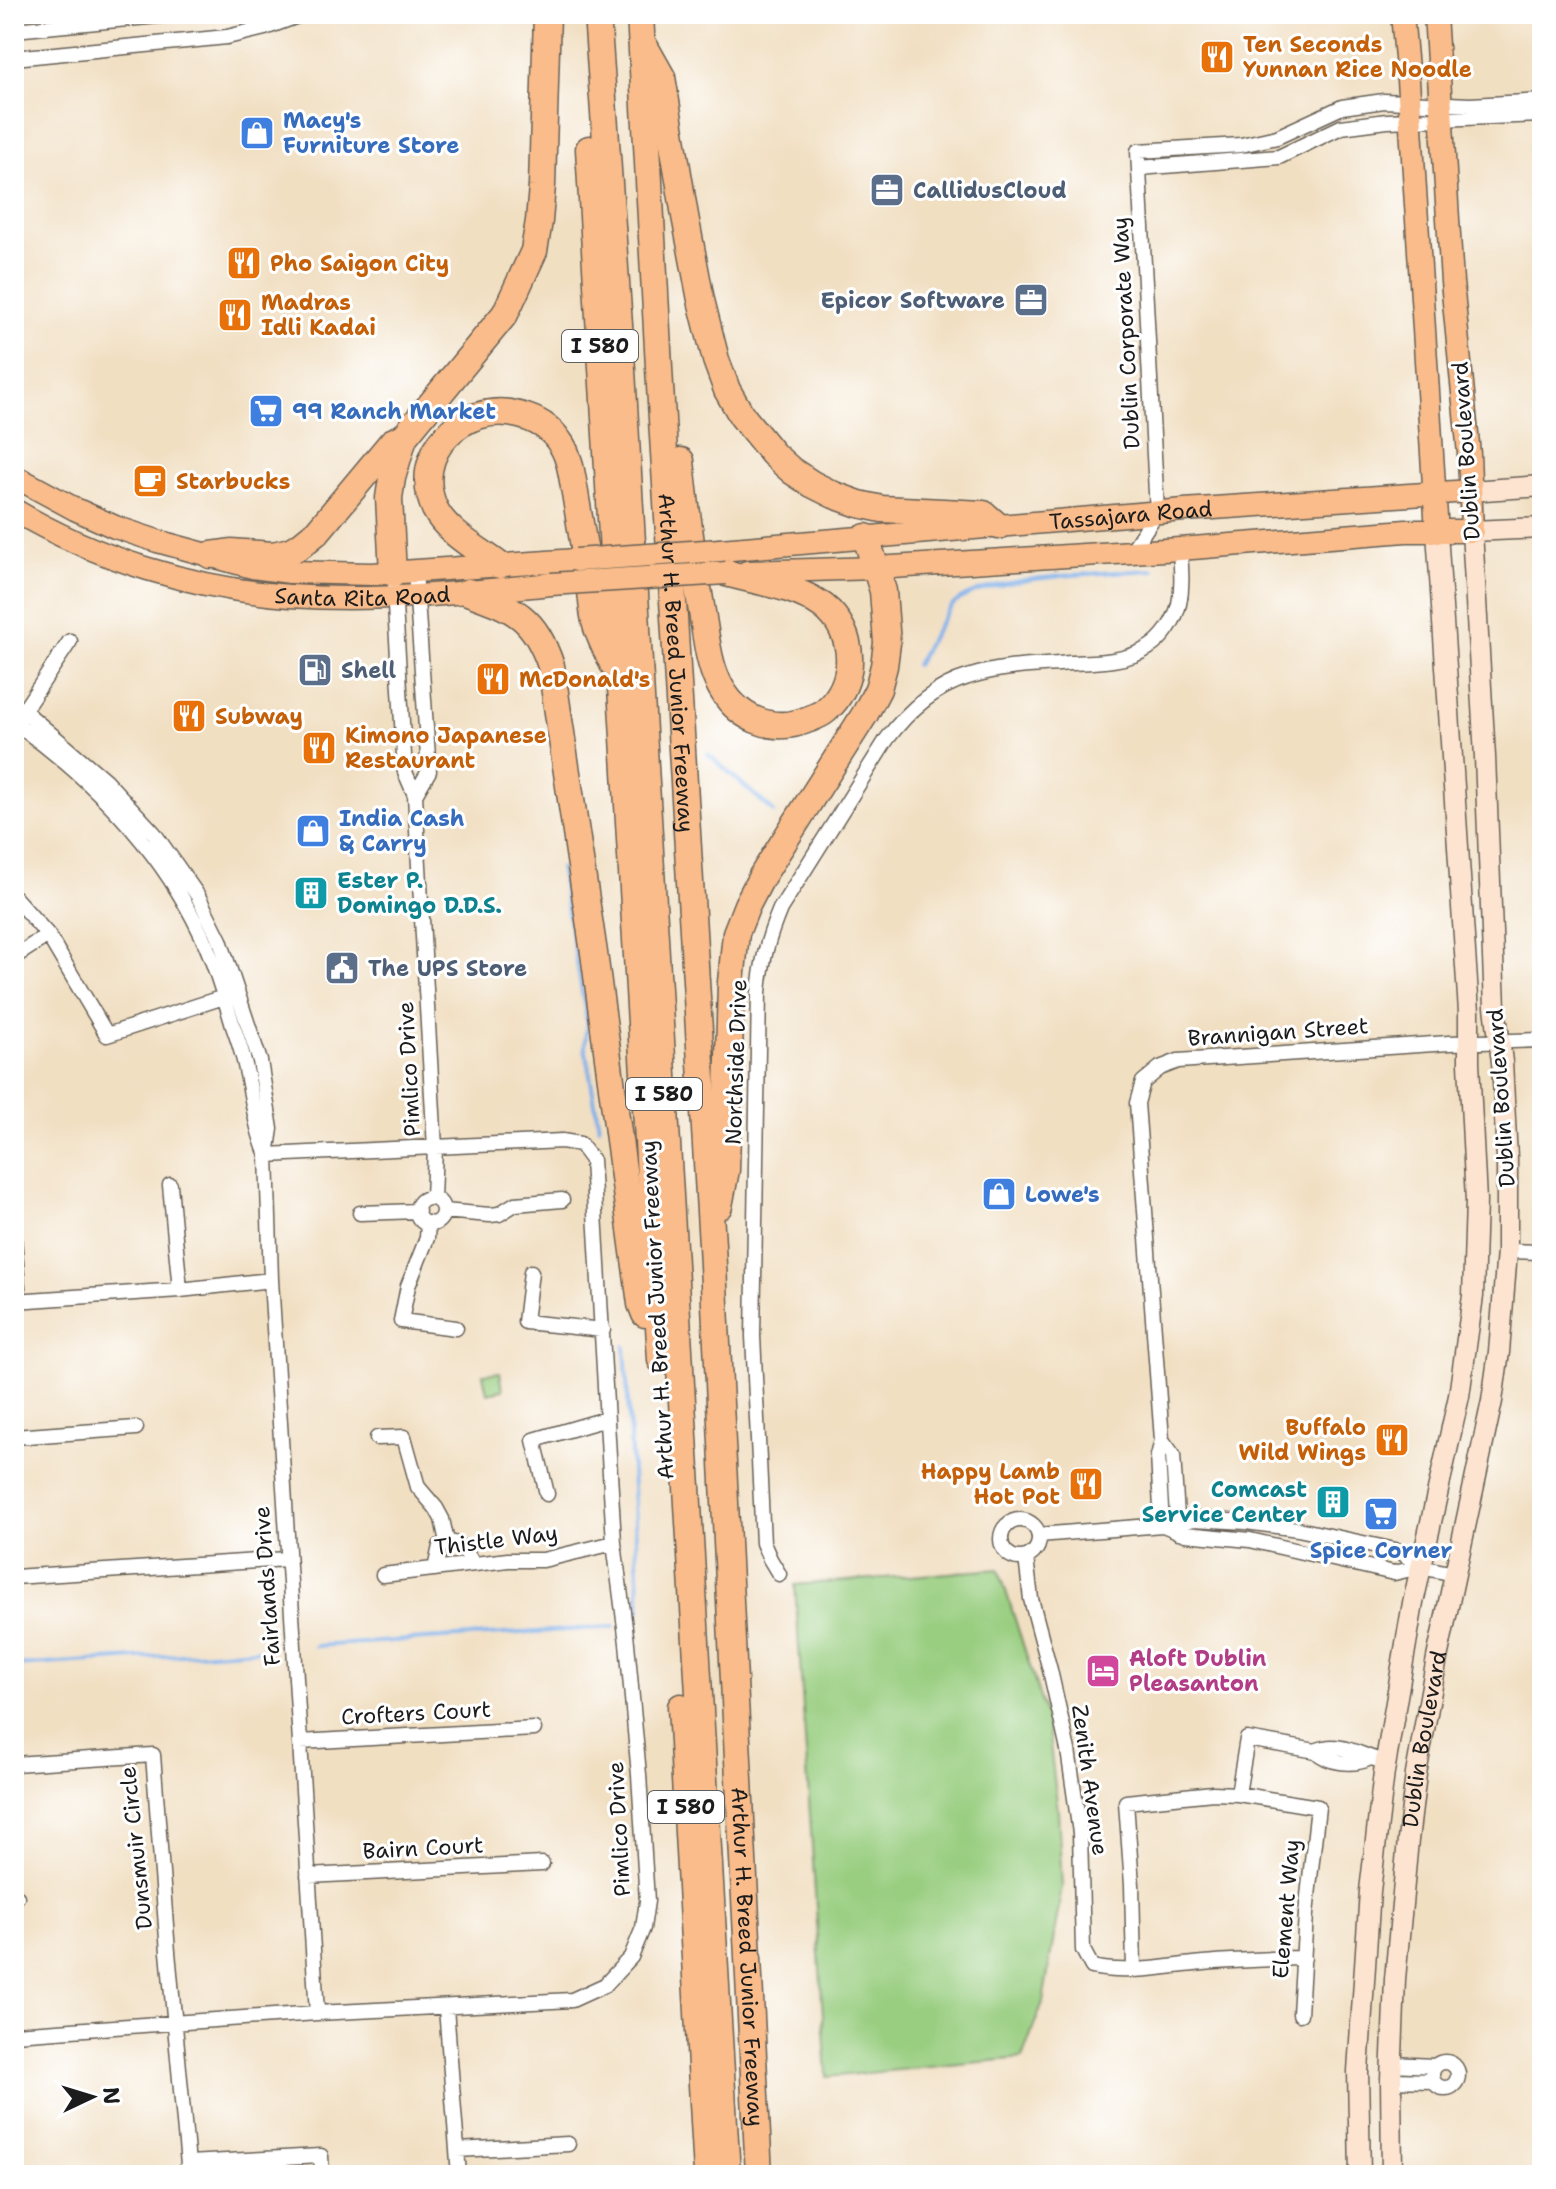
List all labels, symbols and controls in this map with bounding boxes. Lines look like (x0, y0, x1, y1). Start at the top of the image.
place label: Ten Seconds Yunnan Rice Noodle (1243, 30, 1472, 84)
restaurant icon: Ten Seconds Yunnan Rice Noodle (1198, 38, 1236, 76)
place label: Macy's Furniture Store (283, 106, 459, 160)
shop icon: Macy's Furniture Store (238, 114, 276, 152)
office icon: CallidusCloud (868, 171, 906, 209)
place label: CallidusCloud (913, 176, 1067, 205)
street label: Dublin Corporate Way (1105, 216, 1147, 450)
restaurant icon: Pho Saigon City (225, 244, 263, 282)
place label: Pho Saigon City (270, 249, 449, 278)
office icon: Epicor Software (1012, 281, 1050, 319)
place label: Epicor Software (821, 286, 1005, 315)
place label: Madras Idli Kadai (261, 288, 376, 342)
restaurant icon: Madras Idli Kadai (216, 296, 254, 334)
road number: I 580 (562, 330, 638, 362)
street label: Dublin Boulevard (1445, 361, 1487, 541)
supermarket icon: 99 Ranch Market (247, 392, 285, 430)
place label: 99 Ranch Market (292, 397, 496, 426)
cafe icon: Starbucks (131, 462, 169, 500)
place label: Starbucks (176, 467, 290, 496)
street label: Arthur H. Breed Junior Freeway (652, 492, 702, 834)
street label: Tassajara Road (1048, 494, 1213, 536)
street label: Santa Rita Road (273, 579, 451, 612)
fuel station icon: Shell (296, 651, 334, 689)
place label: Shell (341, 656, 397, 685)
restaurant icon: McDonald's (474, 660, 512, 698)
place label: McDonald's (519, 665, 650, 694)
restaurant icon: Subway (170, 697, 208, 735)
place label: Subway (215, 702, 303, 731)
place label: Kimono Japanese Restaurant (345, 721, 547, 775)
restaurant icon: Kimono Japanese Restaurant (300, 729, 338, 767)
place label: India Cash & Carry (339, 804, 465, 858)
shop icon: India Cash & Carry (294, 812, 332, 850)
place label: Ester P. Domingo D.D.S. (337, 866, 502, 920)
building icon: Ester P. Domingo D.D.S. (292, 874, 330, 912)
public building icon: The UPS Store (323, 949, 361, 987)
place label: The UPS Store (368, 954, 527, 983)
street label: Northside Drive (719, 979, 753, 1145)
street label: Pimlico Drive (391, 1001, 427, 1137)
street label: Dublin Boulevard (1480, 1008, 1522, 1188)
street label: Brannigan Street (1187, 1011, 1369, 1053)
road number: I 580 (626, 1078, 702, 1110)
street label: Arthur H. Breed Junior Freeway (634, 1139, 680, 1481)
shop icon: Lowe's (980, 1175, 1018, 1213)
place label: Lowe's (1025, 1180, 1100, 1209)
place label: Buffalo Wild Wings (1239, 1413, 1366, 1467)
restaurant icon: Buffalo Wild Wings (1373, 1421, 1411, 1459)
place label: Happy Lamb Hot Pot (921, 1457, 1060, 1511)
restaurant icon: Happy Lamb Hot Pot (1067, 1465, 1105, 1503)
place label: Comcast Service Center (1142, 1475, 1307, 1529)
building icon: Comcast Service Center (1314, 1483, 1352, 1521)
supermarket icon: Spice Corner (1362, 1495, 1400, 1533)
street label: Fairlands Drive (247, 1505, 287, 1667)
street label: Thistle Way (432, 1518, 560, 1562)
place label: Spice Corner (1310, 1536, 1452, 1565)
place label: Aloft Dublin Pleasanton (1129, 1644, 1267, 1698)
street label: Dublin Boulevard (1395, 1648, 1453, 1829)
hotel icon: Aloft Dublin Pleasanton (1084, 1652, 1122, 1690)
street label: Crofters Court (340, 1695, 492, 1731)
street label: Zenith Avenue (1065, 1703, 1115, 1857)
street label: Pimlico Drive (601, 1761, 637, 1897)
street label: Dunsmuir Circle (113, 1765, 159, 1931)
street label: Arthur H. Breed Junior Freeway (725, 1786, 771, 2128)
road number: I 580 (648, 1791, 724, 1823)
street label: Bairn Court (362, 1830, 484, 1866)
street label: Element Way (1265, 1838, 1307, 1980)
north arrow (52, 2057, 132, 2137)
text: N (96, 2086, 127, 2105)

